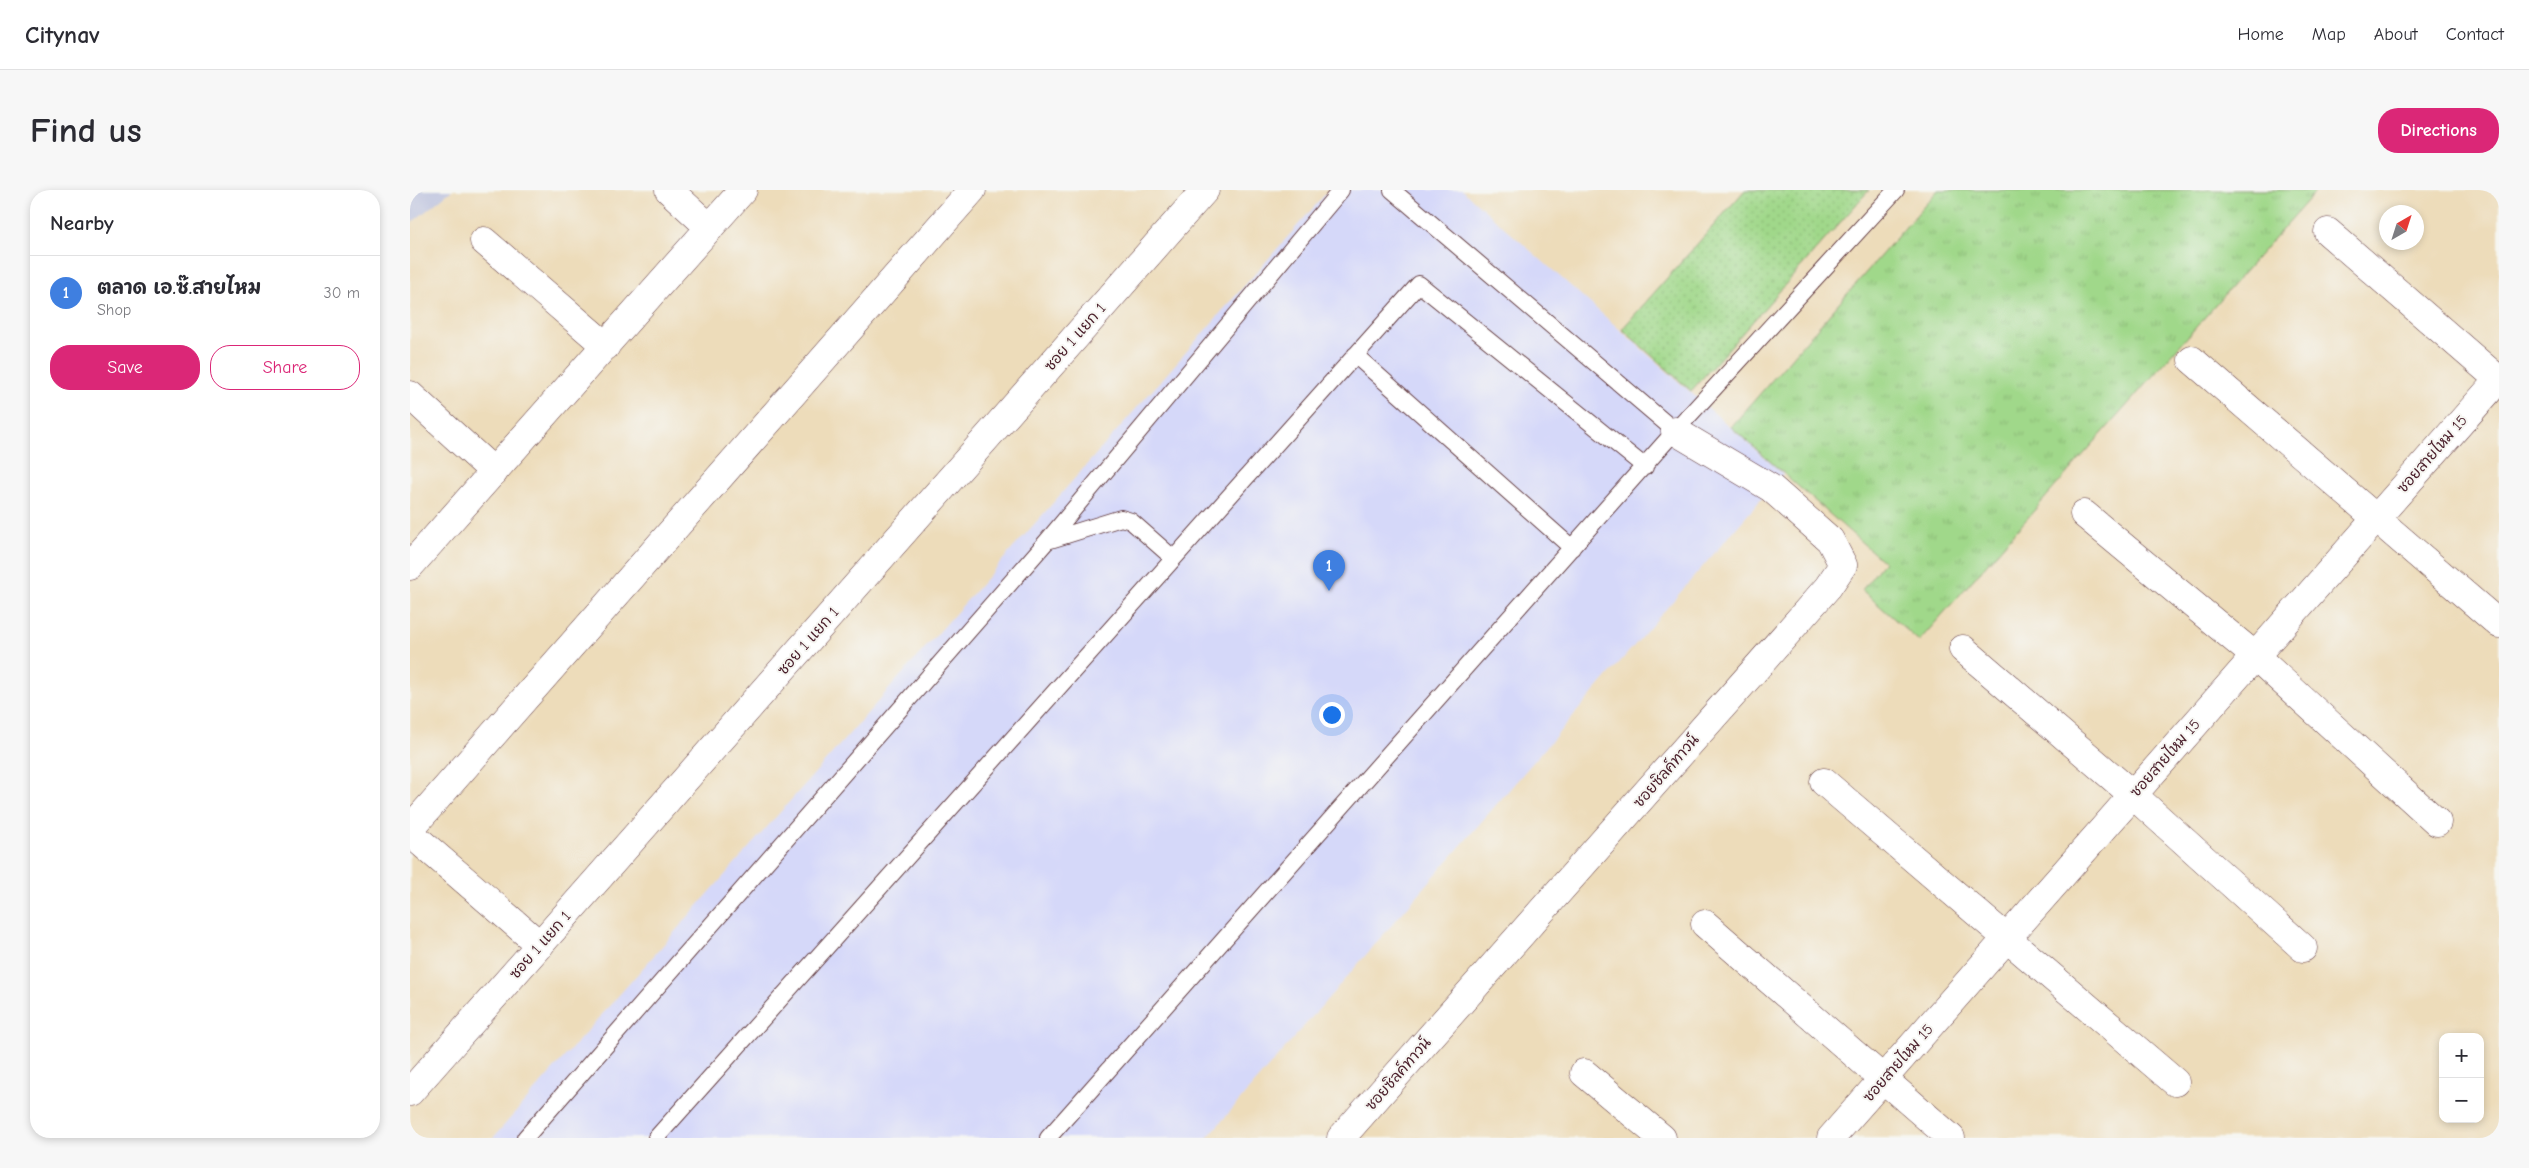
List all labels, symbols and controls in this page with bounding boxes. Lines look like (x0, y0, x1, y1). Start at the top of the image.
text: Citynav (25, 21, 100, 49)
text: Home (2237, 24, 2284, 45)
text: Map (2312, 24, 2346, 45)
text: About (2374, 24, 2418, 45)
text: Contact (2446, 24, 2504, 45)
button: Directions (2378, 108, 2499, 153)
text: Find us (30, 110, 142, 151)
north arrow (2379, 205, 2424, 250)
text: Nearby (50, 211, 114, 235)
text: ตลาด เอ.ซ๊.สายไหม (97, 277, 261, 299)
text: 1 (63, 284, 69, 302)
text: 30 m (324, 284, 360, 302)
street label: ซอย 1 แยก 1 (1041, 299, 1109, 375)
text: Shop (97, 301, 131, 319)
button: Save (50, 345, 200, 390)
button: Share (210, 345, 360, 390)
street label: ซอยสายไหม 15 (2392, 411, 2471, 497)
pin: 1 (1313, 550, 1345, 591)
street label: ซอย 1 แยก 1 (774, 603, 842, 679)
your location (1319, 702, 1345, 728)
street label: ซอยสายไหม 15 (2125, 715, 2204, 801)
street label: ซอยซิลค์ทาวน์ (1629, 730, 1703, 811)
street label: ซอย 1 แยก 1 (506, 907, 574, 983)
street label: ซอยสายไหม 15 (1858, 1020, 1937, 1106)
street label: ซอยซิลค์ทาวน์ (1361, 1033, 1435, 1114)
map controls (2439, 1033, 2484, 1123)
button: + (2439, 1033, 2484, 1078)
button: − (2439, 1078, 2484, 1123)

